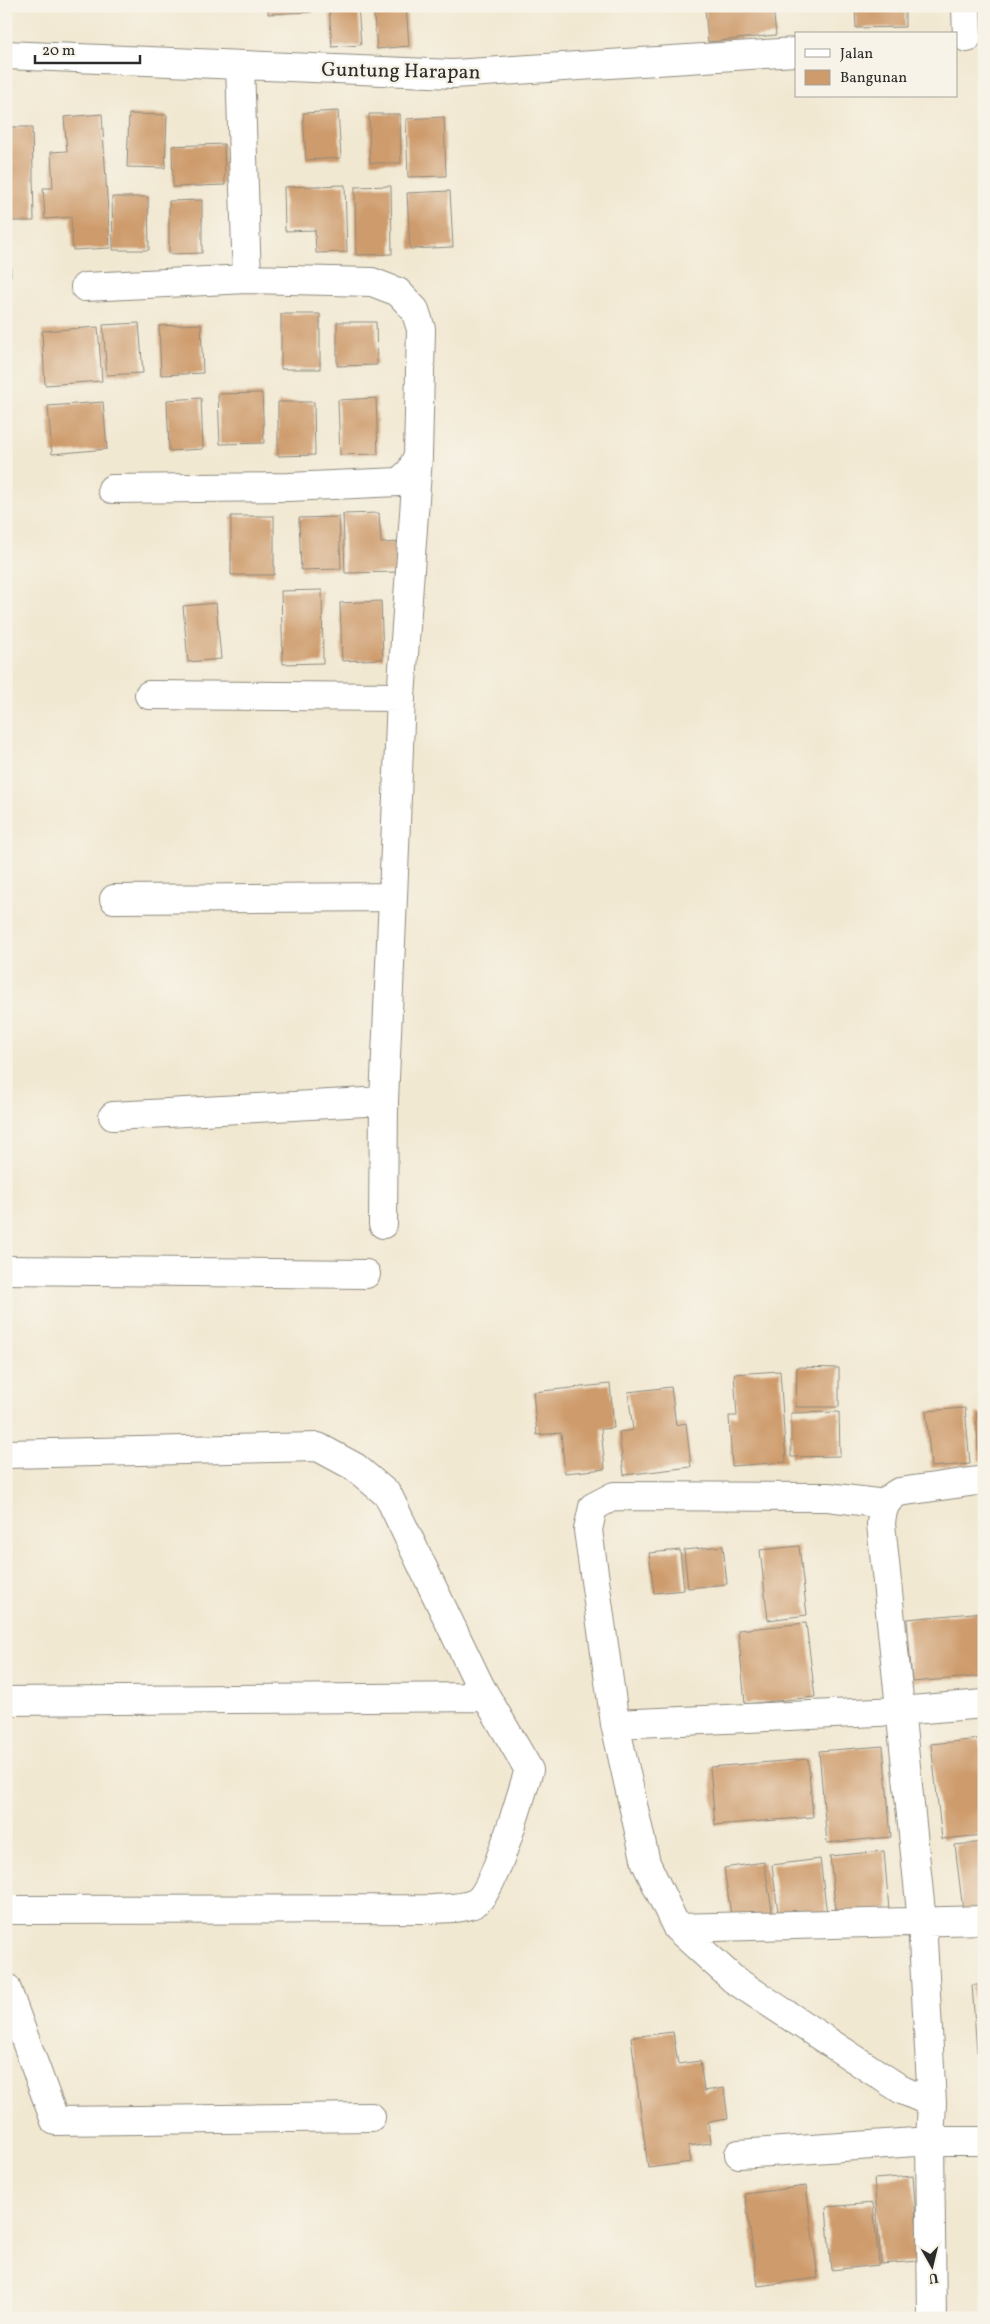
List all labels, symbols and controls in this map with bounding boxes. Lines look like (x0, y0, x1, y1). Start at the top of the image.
scale bar (35, 32, 140, 64)
legend (795, 32, 958, 98)
text: 20 m (42, 41, 75, 62)
text: Jalan (840, 44, 873, 65)
street label: Guntung Harapan (321, 57, 481, 87)
text: Bangunan (840, 68, 907, 89)
north arrow (908, 2242, 958, 2292)
text: U (927, 2267, 940, 2288)

